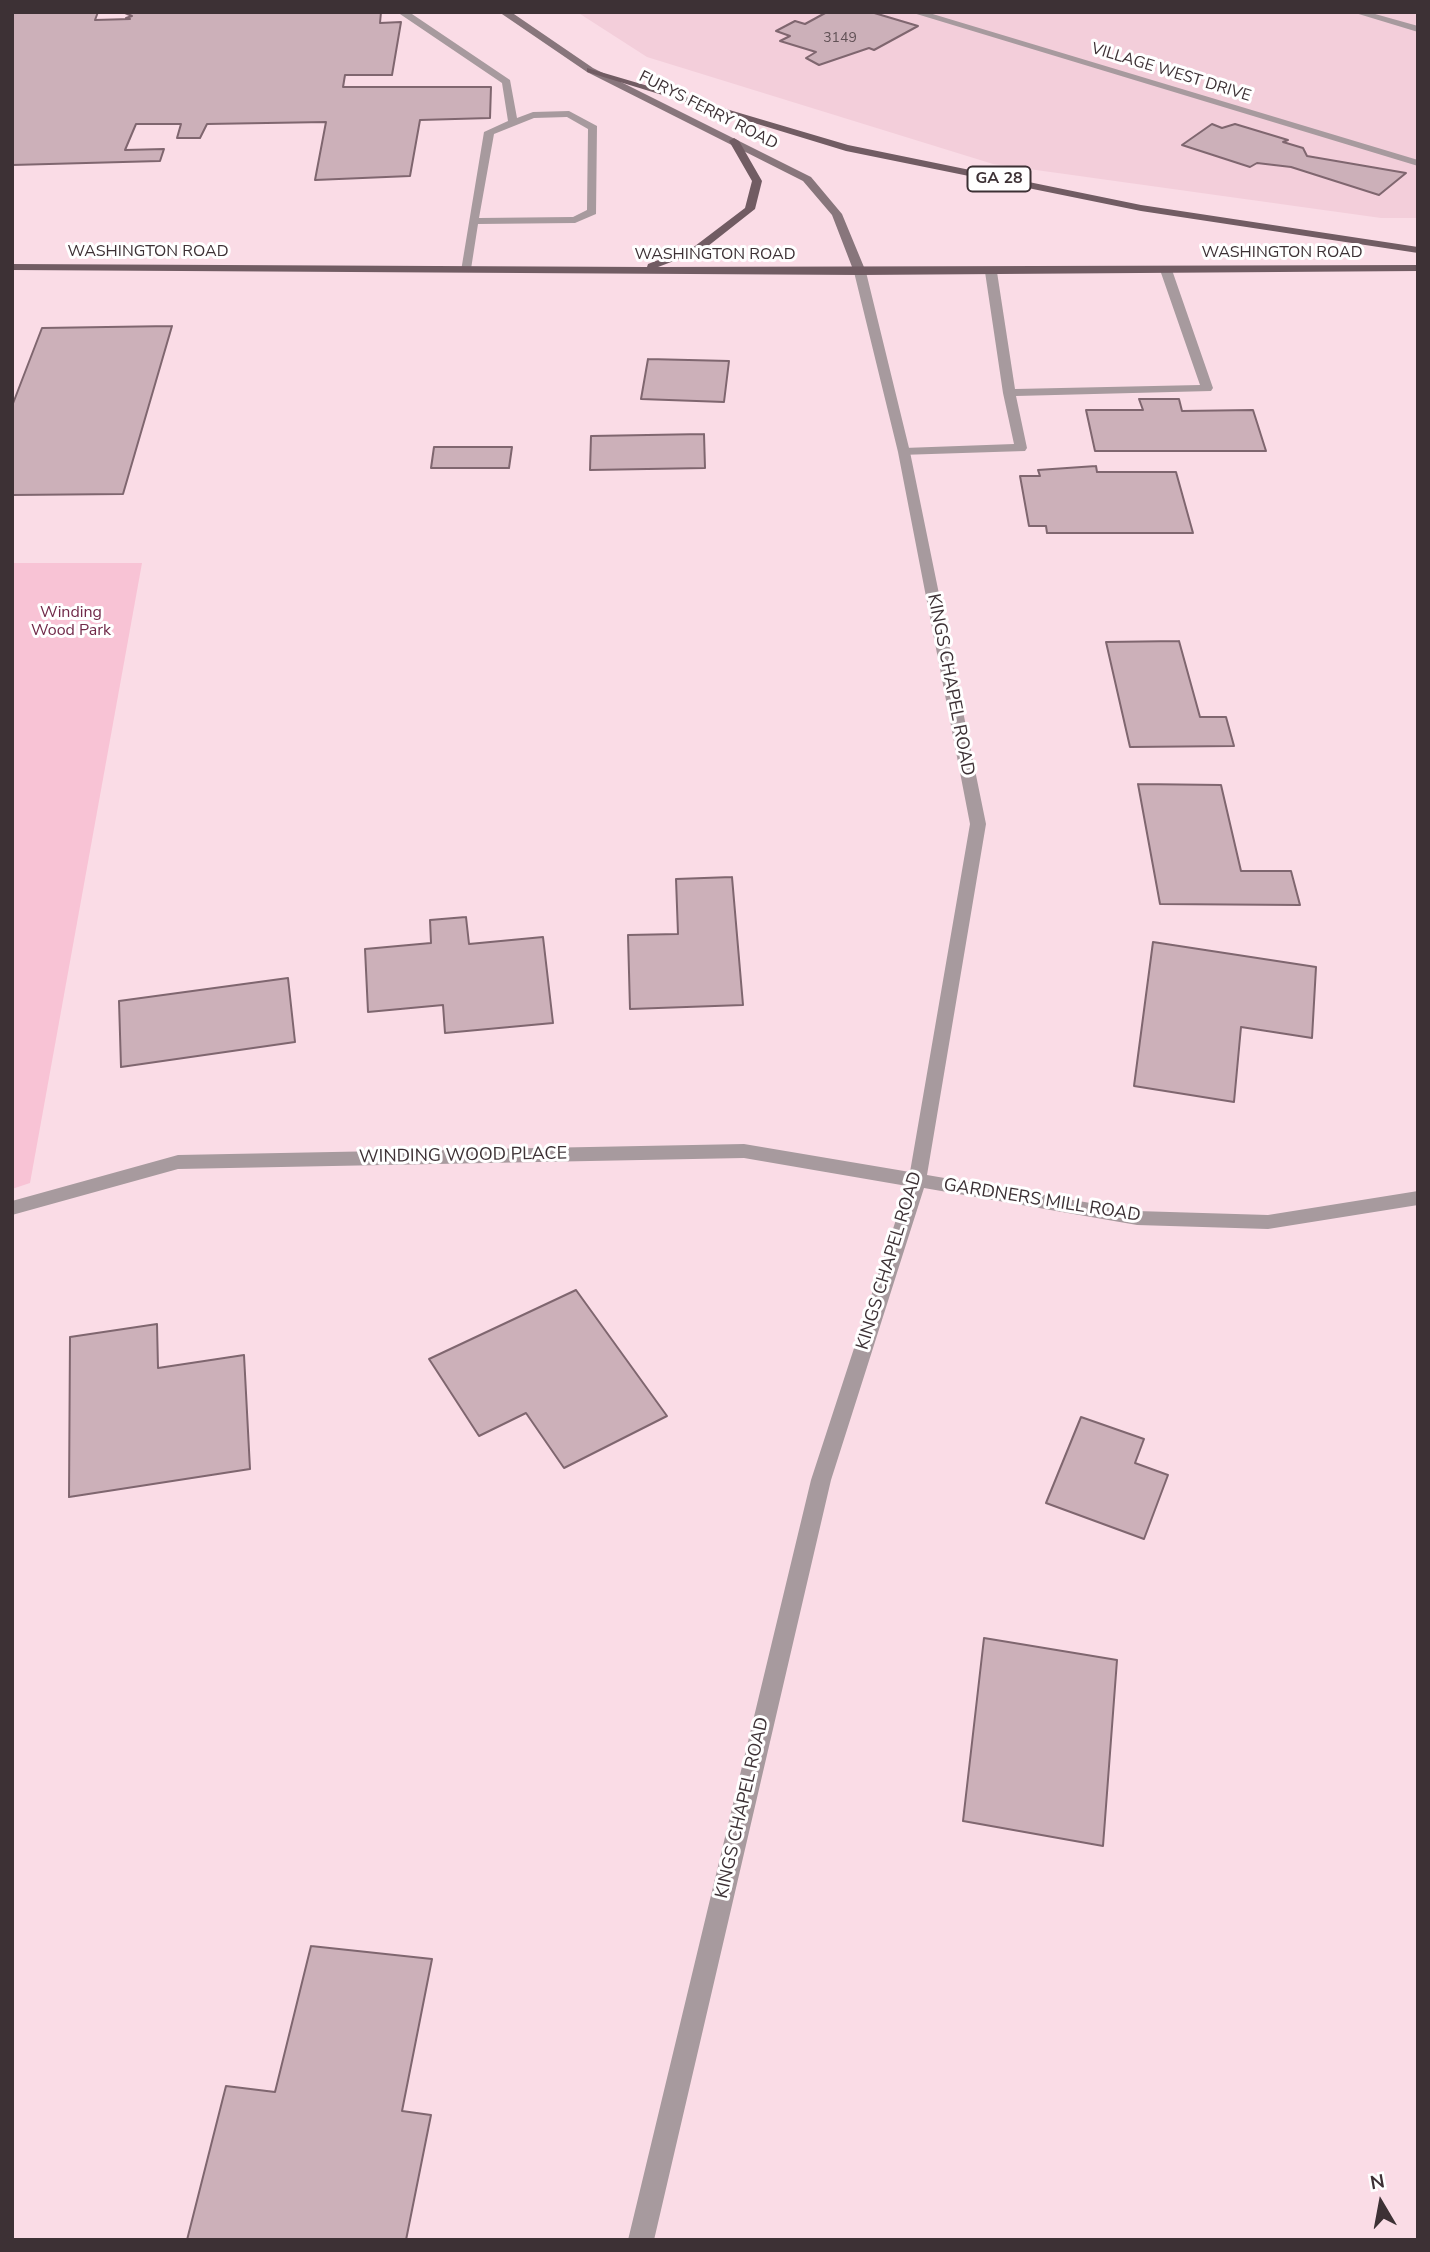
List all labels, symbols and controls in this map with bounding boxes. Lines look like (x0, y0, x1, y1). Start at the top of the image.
house number: 3149 (823, 31, 857, 47)
street label: VILLAGE WEST DRIVE (1089, 40, 1253, 106)
street label: FURYS FERRY ROAD (635, 68, 781, 154)
road number: GA 28 (968, 167, 1030, 192)
street label: WASHINGTON ROAD (67, 242, 229, 262)
street label: WASHINGTON ROAD (1201, 243, 1363, 263)
street label: WASHINGTON ROAD (634, 245, 796, 265)
street label: KINGS CHAPEL ROAD (922, 592, 978, 778)
park label: Winding Wood Park (31, 603, 111, 641)
street label: WINDING WOOD PLACE (359, 1143, 567, 1169)
street label: KINGS CHAPEL ROAD (853, 1169, 927, 1353)
street label: GARDNERS MILL ROAD (942, 1175, 1142, 1227)
street label: KINGS CHAPEL ROAD (712, 1715, 774, 1901)
north arrow (1346, 2168, 1416, 2238)
text: N (1368, 2168, 1387, 2196)

